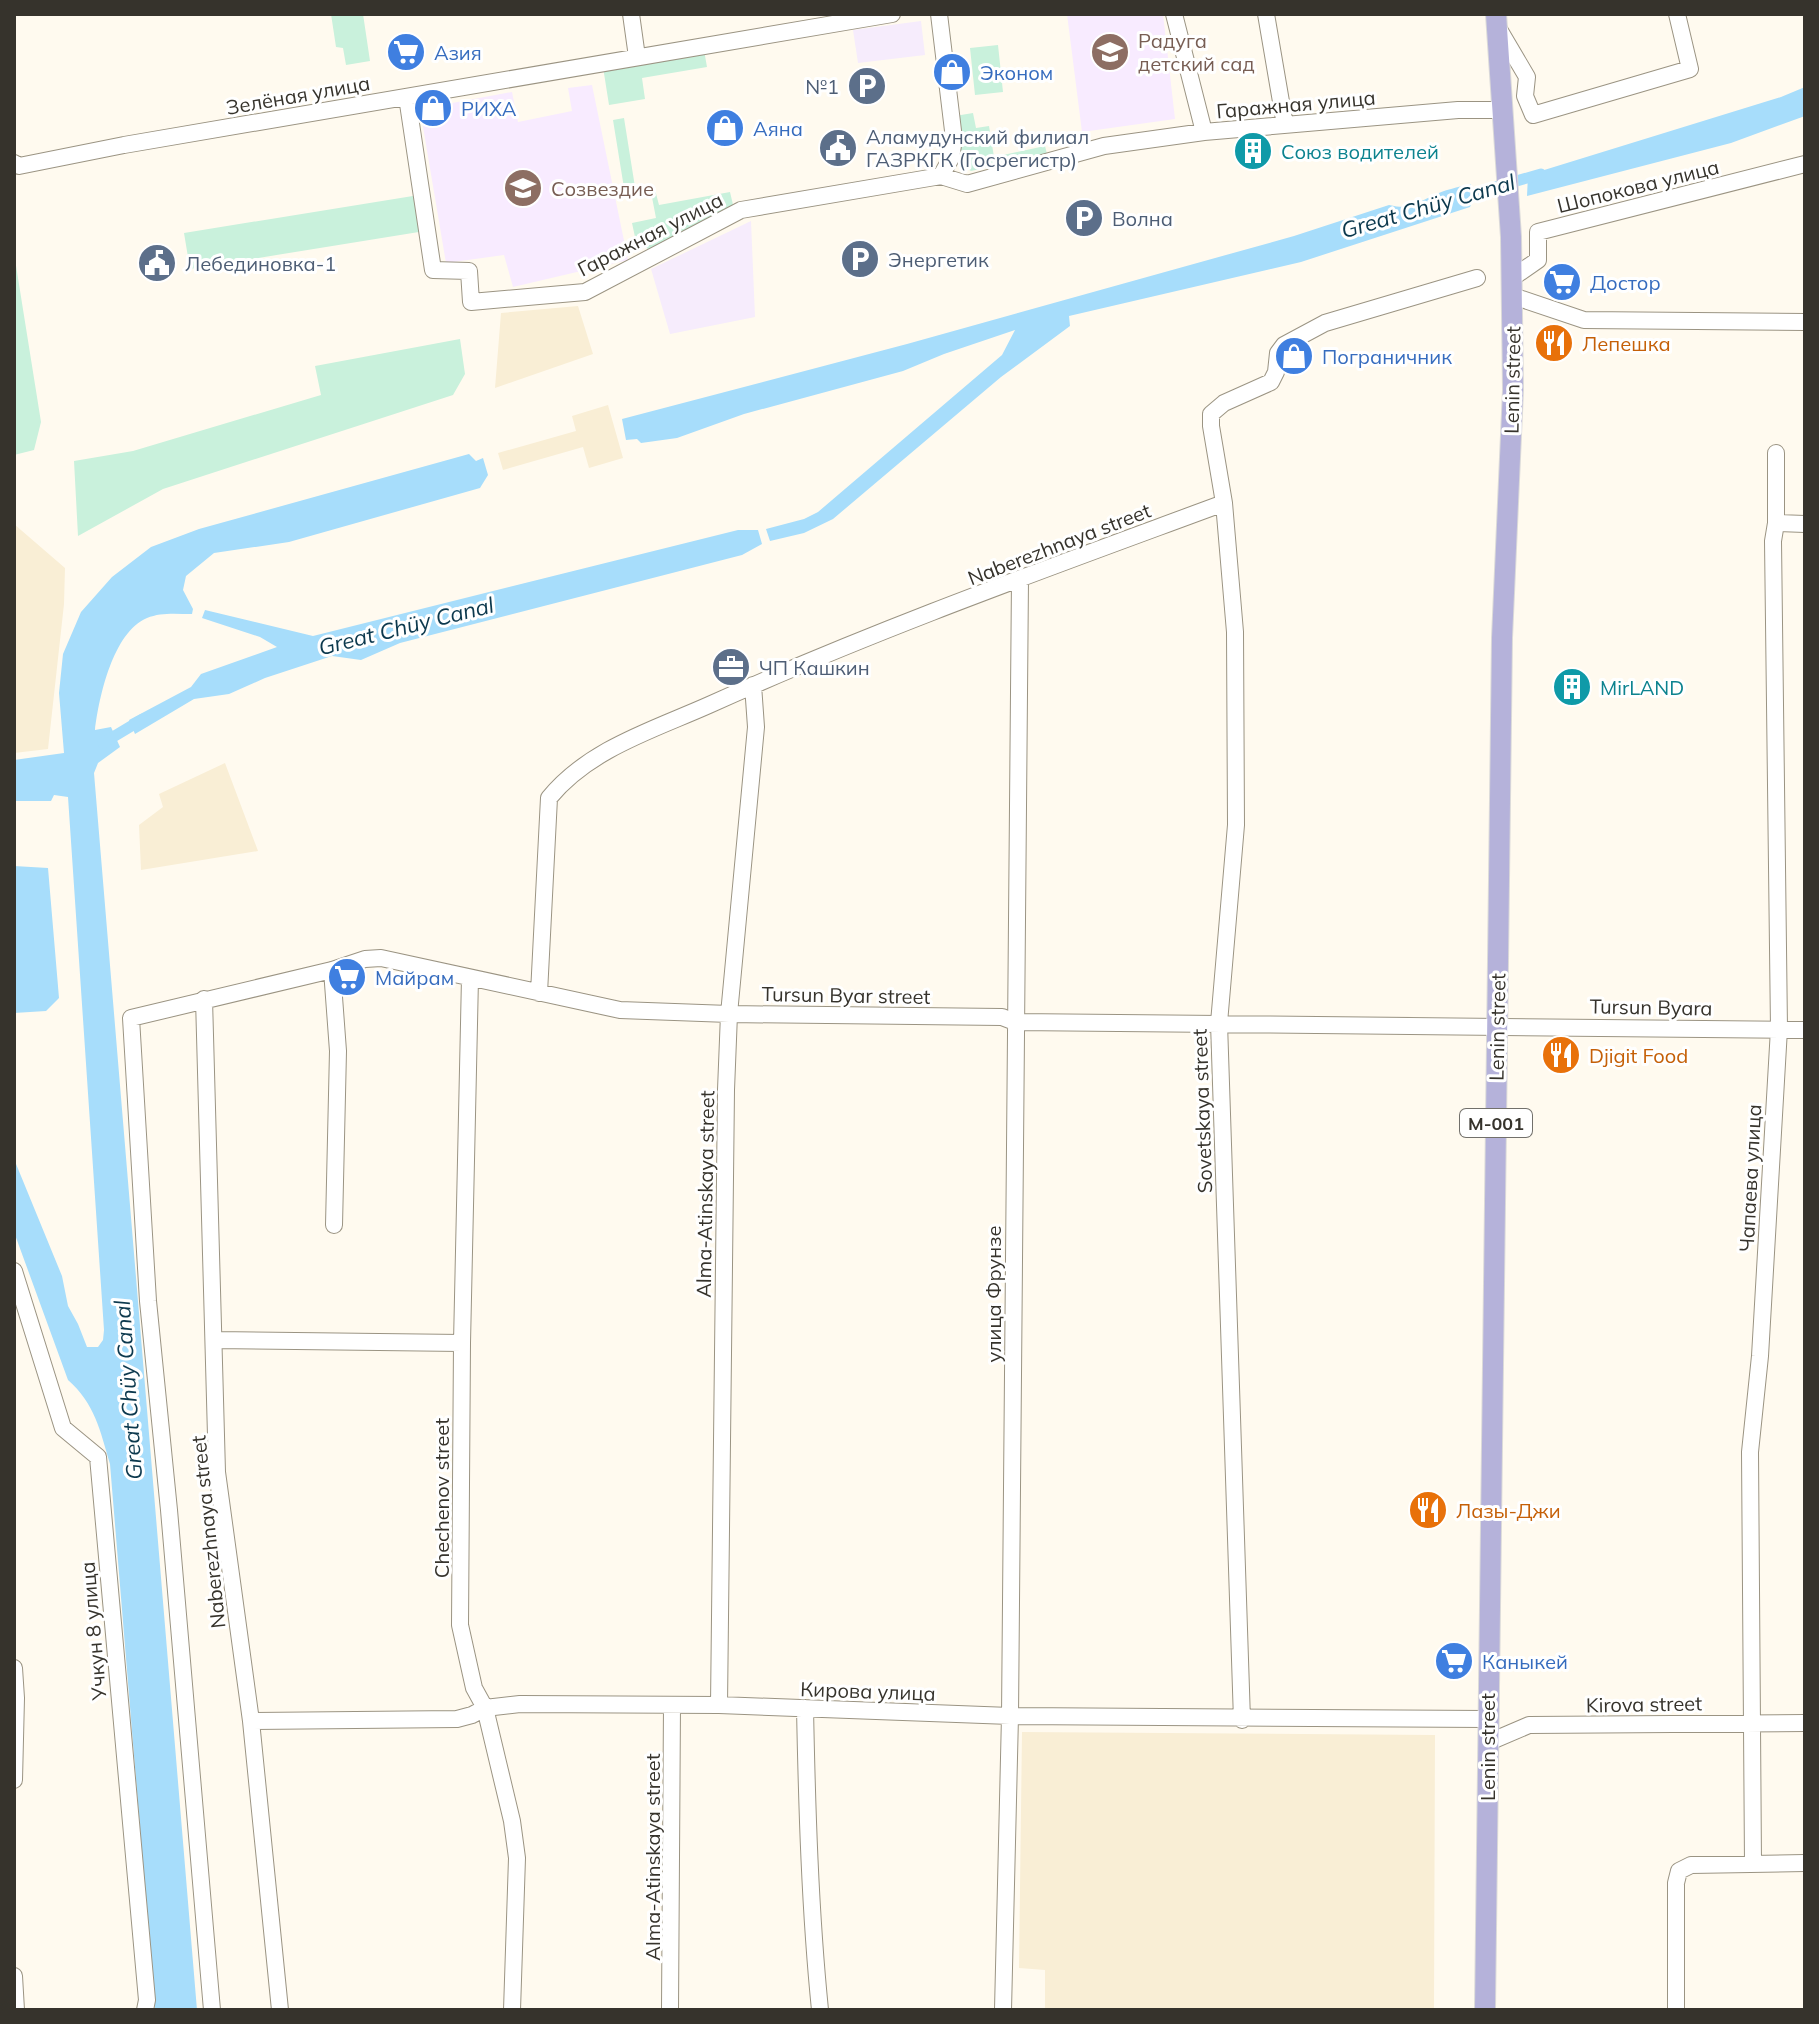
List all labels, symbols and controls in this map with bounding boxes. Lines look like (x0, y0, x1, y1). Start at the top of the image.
place label: Радуга детский сад (1138, 28, 1255, 76)
supermarket icon: Азия (385, 31, 427, 73)
school or university icon: Радуга детский сад (1089, 31, 1131, 73)
place label: Азия (434, 40, 482, 65)
shop icon: Эконом (931, 51, 973, 93)
place label: Эконом (980, 60, 1053, 85)
parking icon: №1 (846, 65, 888, 107)
street label: Зелёная улица (224, 70, 372, 120)
place label: №1 (805, 74, 839, 99)
street label: Гаражная улица (1215, 85, 1377, 123)
shop icon: РИХА (412, 87, 454, 129)
place label: РИХА (461, 96, 517, 121)
shop icon: Аяна (704, 107, 746, 149)
place label: Аяна (753, 116, 803, 141)
place label: Аламудунский филиал ГАЗРКГК (Госрегистр) (866, 124, 1089, 172)
public building icon: Аламудунский филиал ГАЗРКГК (Госрегистр) (817, 127, 859, 169)
building icon: Союз водителей (1232, 130, 1274, 172)
place label: Союз водителей (1281, 139, 1439, 164)
street label: Шопокова улица (1554, 154, 1722, 218)
school or university icon: Созвездие (502, 167, 544, 209)
water label: Great Chüy Canal (1338, 168, 1519, 244)
place label: Созвездие (551, 176, 654, 201)
street label: Гаражная улица (573, 187, 727, 281)
parking icon: Волна (1063, 197, 1105, 239)
place label: Волна (1112, 206, 1173, 231)
parking icon: Энергетик (839, 238, 881, 280)
public building icon: Лебединовка-1 (136, 242, 178, 284)
place label: Энергетик (888, 247, 989, 272)
place label: Лебединовка-1 (185, 251, 336, 276)
supermarket icon: Достор (1541, 261, 1583, 303)
place label: Достор (1590, 270, 1661, 295)
restaurant icon: Лепешка (1533, 322, 1575, 364)
street label: Lenin street (1499, 326, 1525, 434)
place label: Лепешка (1582, 331, 1671, 356)
shop icon: Пограничник (1273, 335, 1315, 377)
place label: Пограничник (1322, 344, 1452, 369)
street label: Naberezhnaya street (964, 498, 1154, 590)
water label: Great Chüy Canal (315, 590, 497, 661)
office icon: ЧП Кашкин (710, 646, 752, 688)
place label: ЧП Кашкин (759, 655, 870, 680)
building icon: MirLAND (1551, 666, 1593, 708)
place label: MirLAND (1600, 675, 1684, 700)
supermarket icon: Майрам (326, 956, 368, 998)
place label: Майрам (375, 965, 454, 990)
street label: Lenin street (1484, 973, 1510, 1081)
street label: Tursun Byar street (761, 981, 931, 1009)
street label: Tursun Byara (1589, 993, 1713, 1021)
street label: Sovetskaya street (1187, 1028, 1217, 1194)
restaurant icon: Djigit Food (1540, 1034, 1582, 1076)
place label: Djigit Food (1589, 1043, 1688, 1068)
street label: Alma-Atinskaya street (691, 1090, 719, 1298)
street label: Чапаева улица (1734, 1103, 1766, 1253)
road number: М-001 (1460, 1109, 1532, 1137)
street label: улица Фрунзе (981, 1226, 1006, 1362)
water label: Great Chüy Canal (108, 1299, 148, 1481)
street label: Chechenov street (429, 1418, 454, 1578)
street label: Naberezhnaya street (185, 1434, 231, 1630)
restaurant icon: Лазы-Джи (1407, 1489, 1449, 1531)
place label: Лазы-Джи (1456, 1498, 1561, 1523)
street label: Учкун 8 улица (74, 1561, 112, 1702)
supermarket icon: Каныкей (1433, 1640, 1475, 1682)
place label: Каныкей (1482, 1649, 1568, 1674)
street label: Кирова улица (800, 1676, 936, 1706)
street label: Kirova street (1586, 1690, 1702, 1718)
street label: Lenin street (1475, 1693, 1500, 1801)
street label: Alma-Atinskaya street (640, 1753, 665, 1961)

